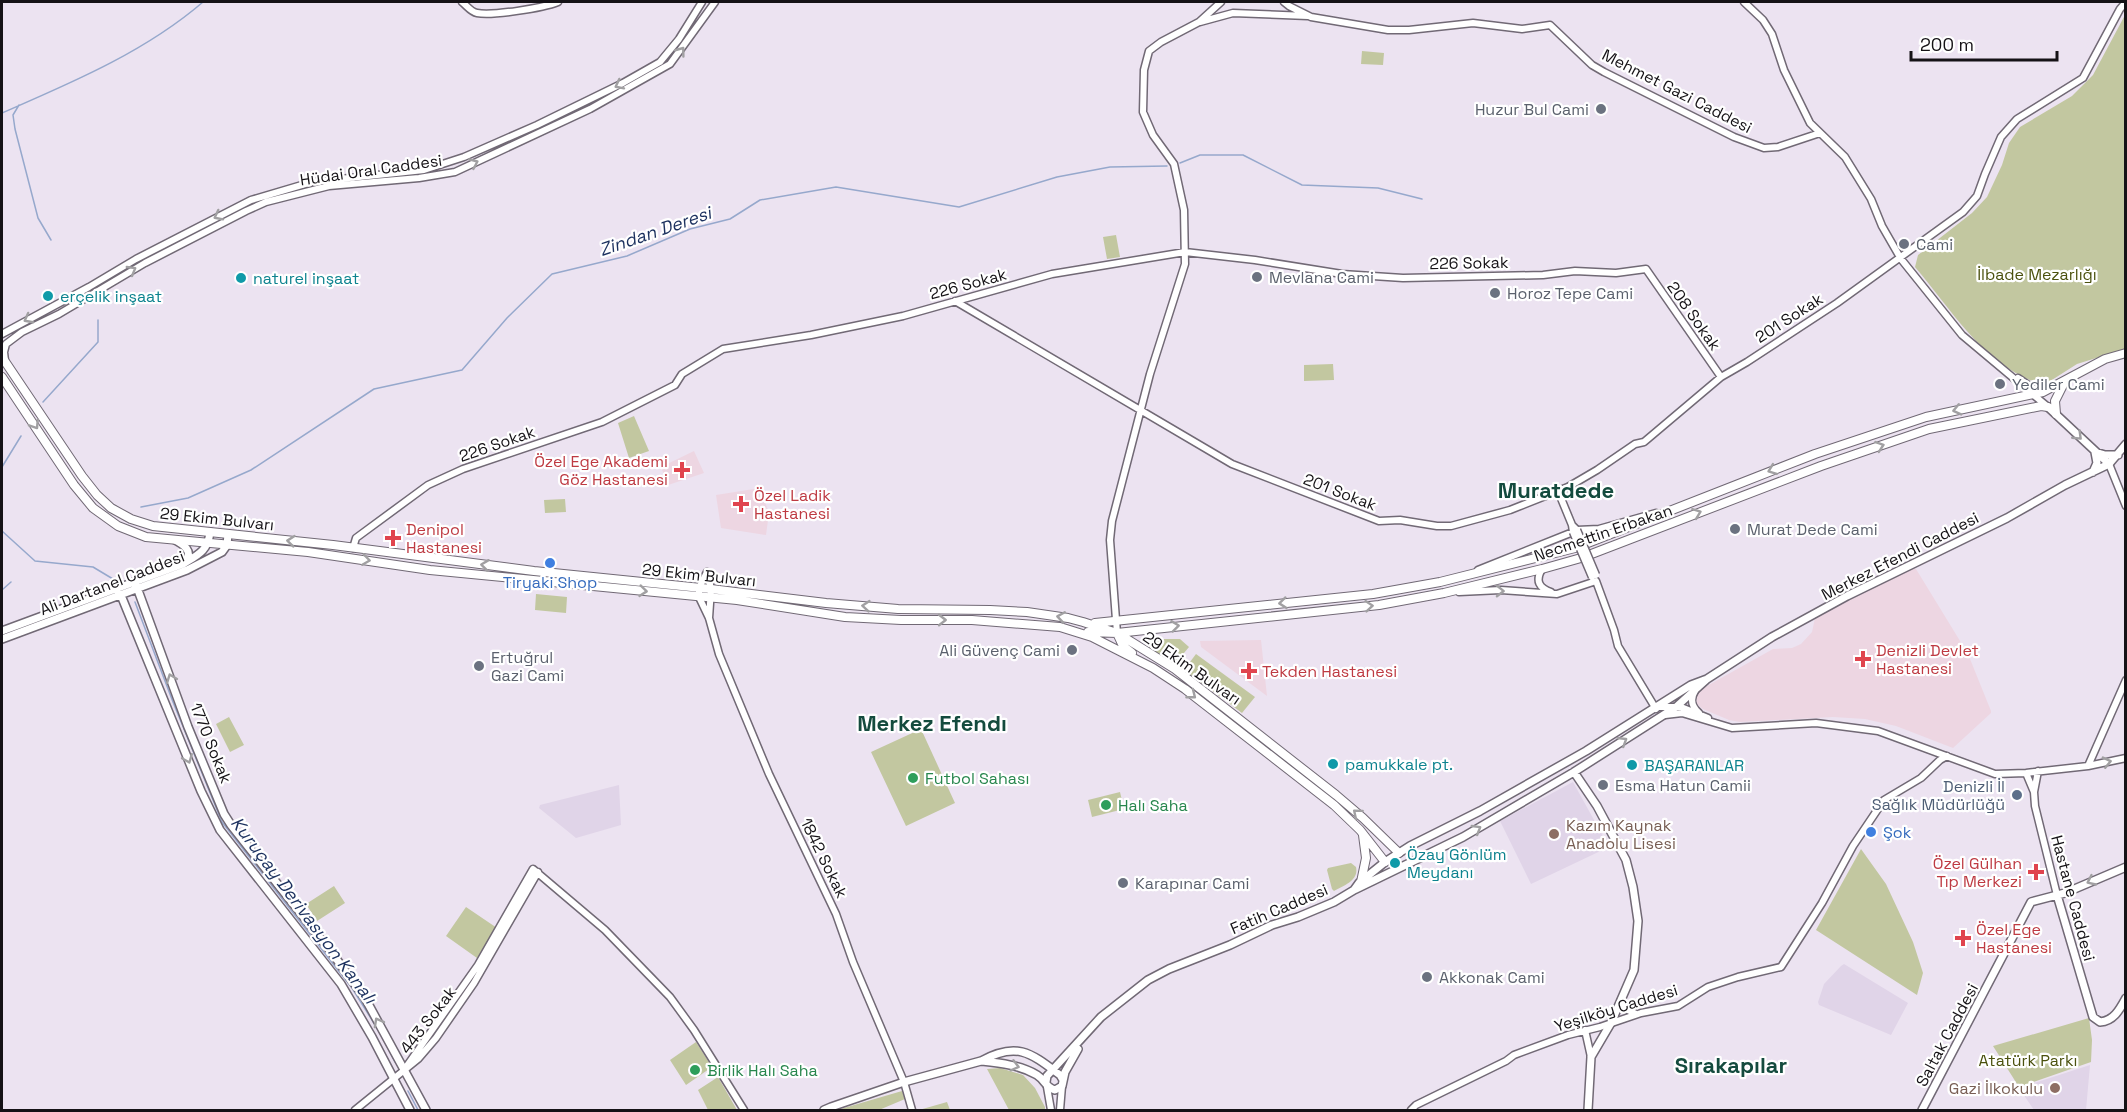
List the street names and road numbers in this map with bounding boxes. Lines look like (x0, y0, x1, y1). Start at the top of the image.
street label: Mehmet Gazi Caddesi (1599, 44, 1755, 138)
street label: Hüdai Oral Caddesi (299, 150, 443, 190)
street label: 226 Sokak (1429, 252, 1509, 274)
street label: 226 Sokak (927, 264, 1009, 304)
street label: 208 Sokak (1662, 277, 1726, 355)
street label: 201 Sokak (1751, 288, 1827, 348)
street label: 226 Sokak (456, 421, 538, 467)
street label: 201 Sokak (1300, 468, 1380, 516)
street label: Necmettin Erbakan (1531, 499, 1675, 567)
street label: 29 Ekim Bulvarı (159, 503, 275, 535)
street label: Merkez Efendi Caddesi (1818, 507, 1982, 605)
street label: Ali Dartanel Caddesi (37, 546, 187, 620)
street label: 29 Ekim Bulvarı (641, 559, 757, 591)
street label: 29 Ekim Bulvarı (1139, 626, 1245, 710)
street label: 1770 Sokak (185, 700, 237, 787)
street label: 1842 Sokak (796, 815, 853, 902)
street label: Hastane Caddesi (2046, 833, 2100, 963)
street label: Fatih Caddesi (1227, 879, 1331, 939)
street label: Yeşilköy Caddesi (1552, 979, 1680, 1037)
street label: Saltak Caddesi (1911, 980, 1983, 1090)
street label: 443 Sokak (395, 982, 461, 1058)

